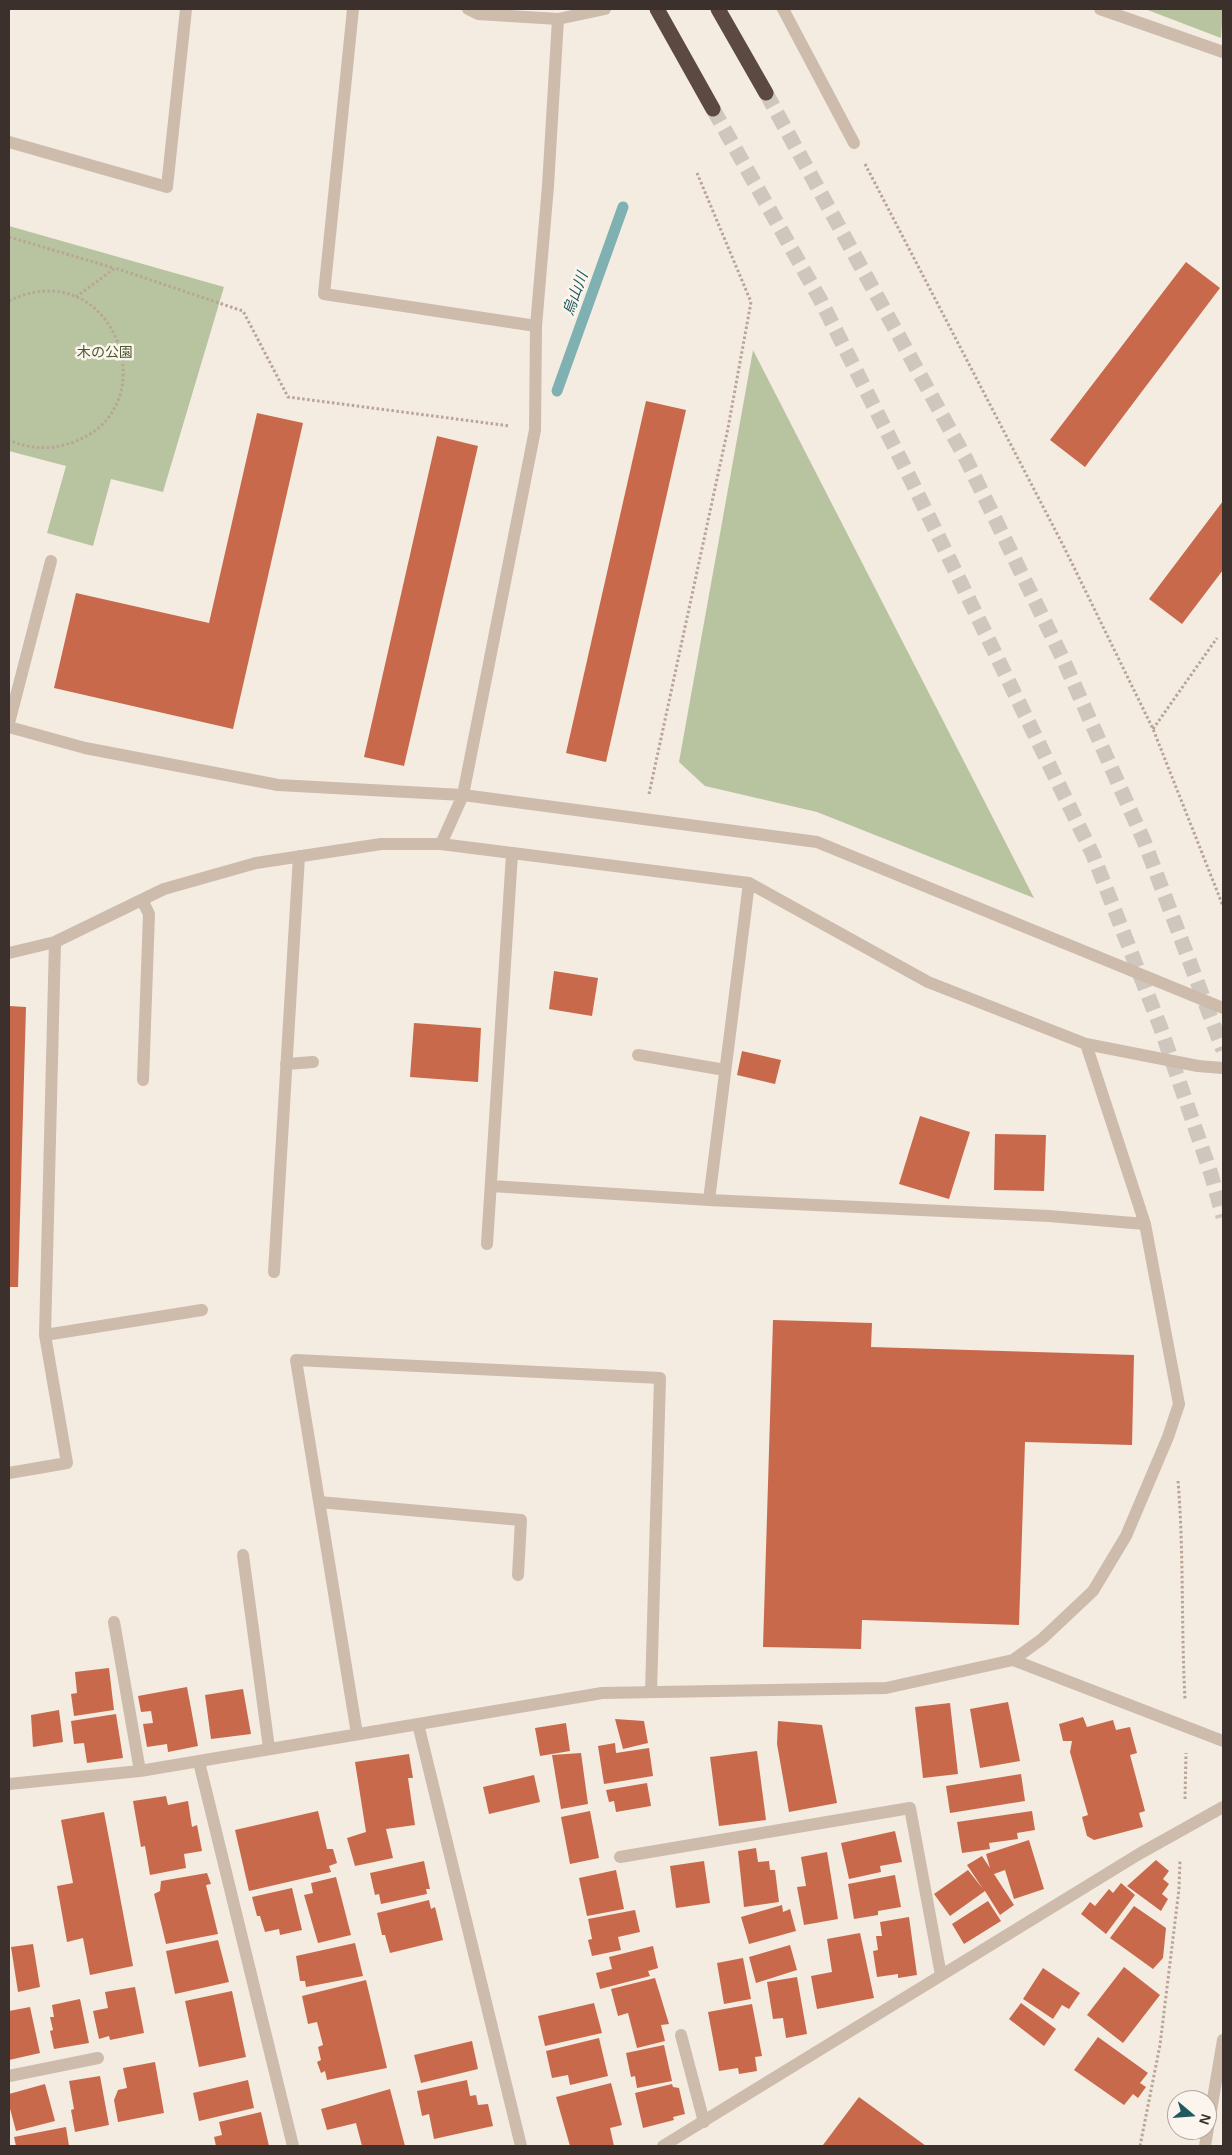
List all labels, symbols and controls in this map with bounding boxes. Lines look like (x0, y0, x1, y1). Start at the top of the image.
water label: 烏山川 (560, 270, 592, 318)
park label: 木の公園 (77, 345, 133, 361)
north arrow (1167, 2090, 1217, 2140)
text: N (1196, 2112, 1214, 2127)

